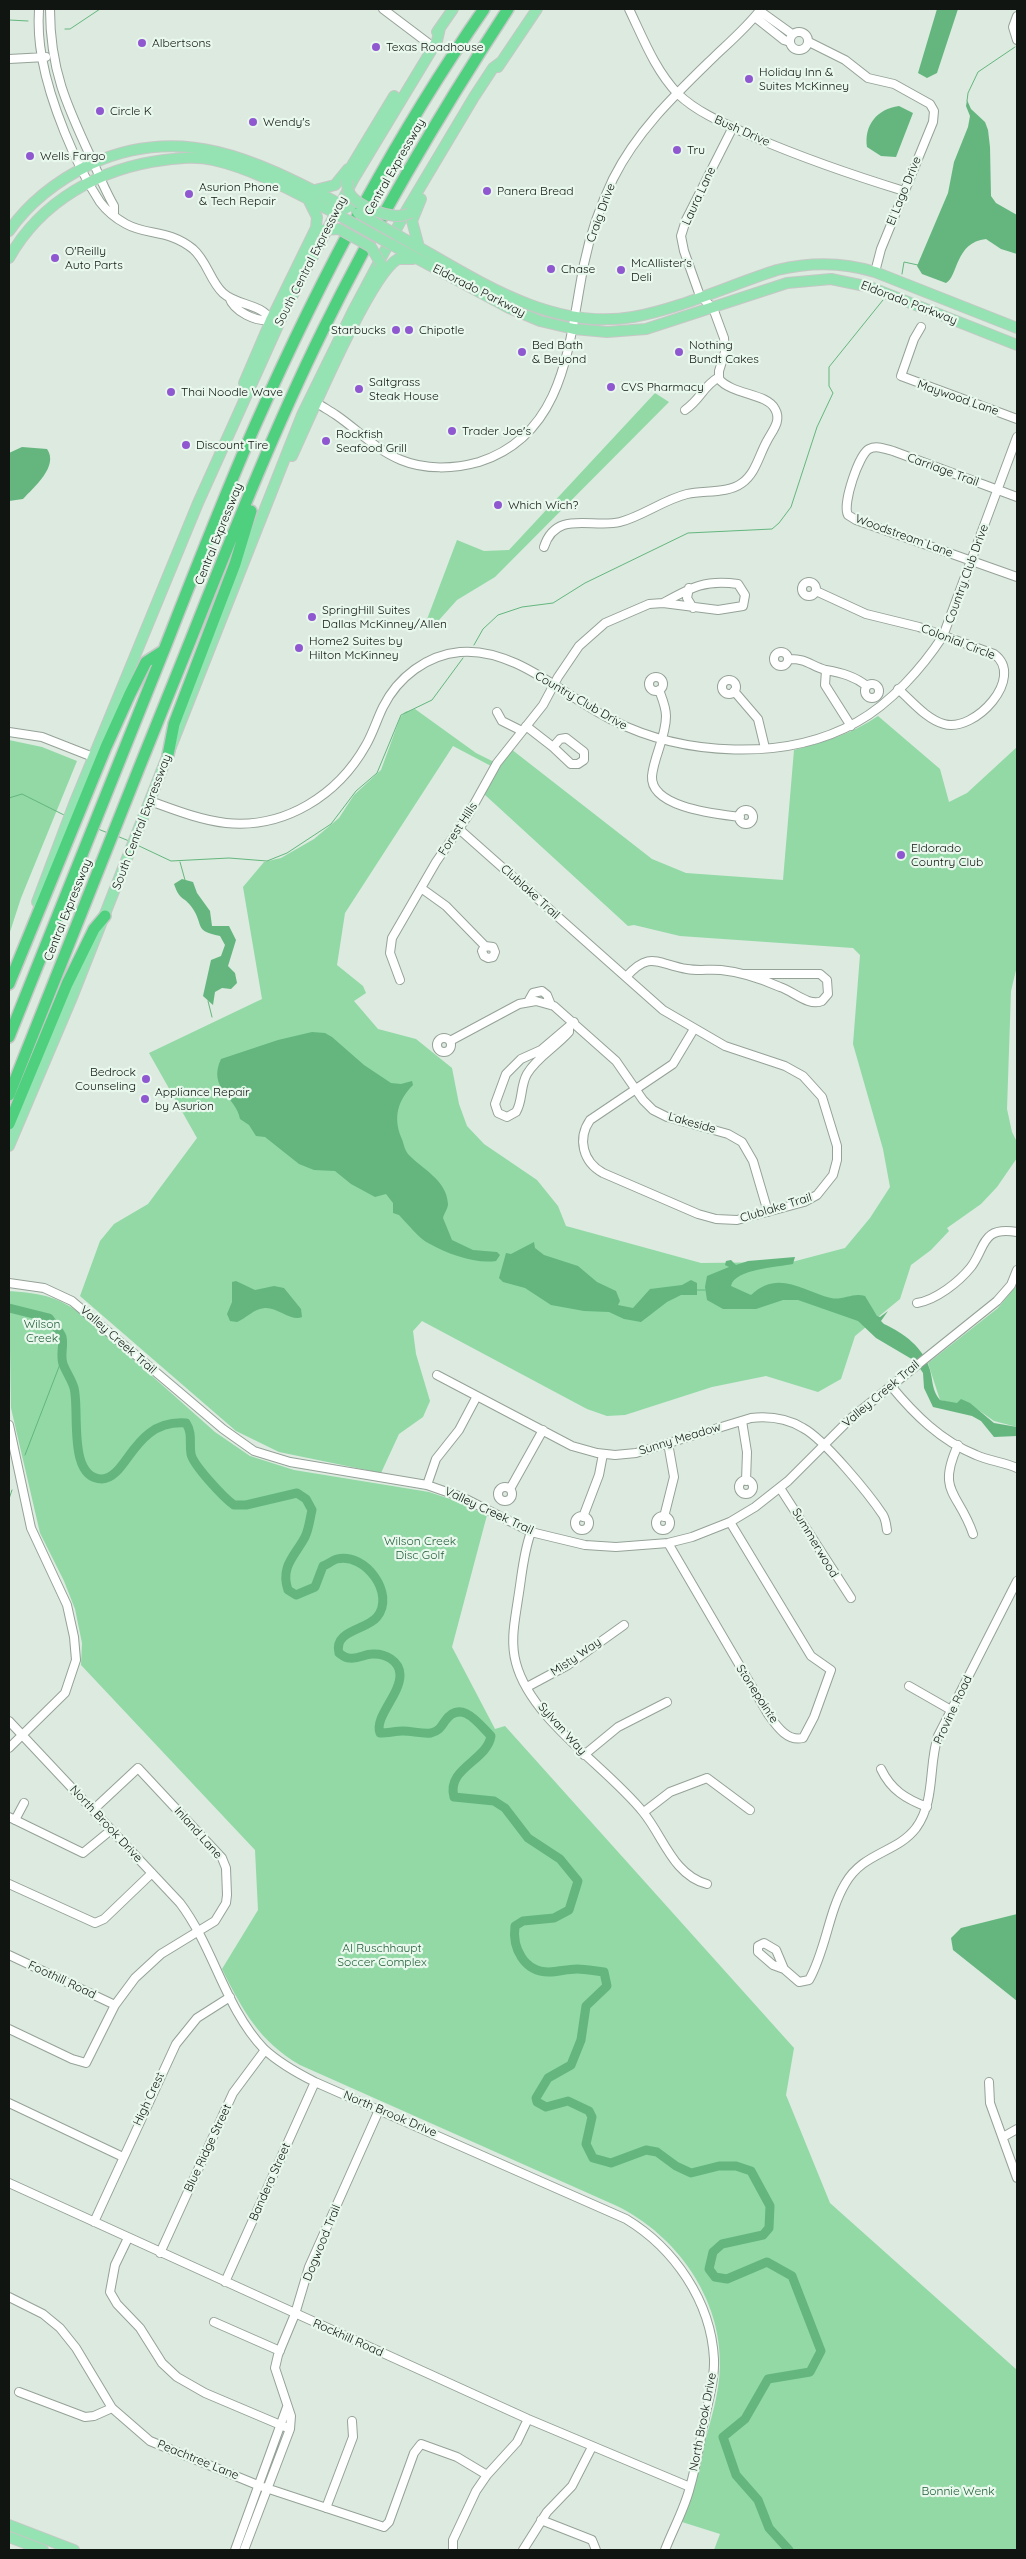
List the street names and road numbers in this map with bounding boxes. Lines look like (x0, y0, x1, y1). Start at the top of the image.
street label: Bush Drive (712, 112, 772, 150)
street label: Central Expressway (362, 116, 428, 218)
street label: El Lago Drive (884, 154, 924, 228)
street label: Laura Lane (679, 165, 719, 227)
street label: Craig Drive (584, 182, 618, 244)
street label: South Central Expressway (272, 194, 350, 328)
street label: Eldorado Parkway (430, 261, 528, 321)
street label: Eldorado Parkway (859, 278, 959, 328)
street label: Maywood Lane (915, 377, 1001, 419)
street label: Carriage Trail (905, 450, 981, 490)
street label: Central Expressway (192, 481, 246, 587)
street label: Woodstream Lane (853, 512, 955, 560)
street label: Country Club Drive (942, 522, 992, 626)
street label: Colonial Circle (919, 621, 997, 663)
street label: Country Club Drive (532, 669, 630, 733)
street label: South Central Expressway (110, 752, 174, 892)
street label: Forest Hills (436, 800, 480, 858)
street label: Central Expressway (41, 857, 95, 963)
street label: Clublake Trail (498, 862, 562, 922)
street label: Lakeside (667, 1109, 717, 1137)
street label: Clublake Trail (738, 1190, 814, 1226)
street label: Valley Creek Trail (77, 1303, 159, 1377)
street label: Valley Creek Trail (839, 1358, 923, 1430)
street label: Sunny Meadow (637, 1420, 723, 1458)
street label: Valley Creek Trail (442, 1484, 536, 1538)
street label: Summerwood (789, 1506, 841, 1580)
street label: Misty Way (548, 1635, 604, 1679)
street label: Stonepointe (733, 1662, 781, 1726)
street label: Provine Road (931, 1673, 975, 1747)
street label: Sylvan Way (535, 1700, 589, 1758)
street label: North Brook Drive (67, 1783, 145, 1865)
street label: Inland Lane (171, 1804, 225, 1862)
street label: Foothill Road (26, 1958, 98, 2002)
street label: High Crest (130, 2070, 168, 2128)
street label: North Brook Drive (341, 2088, 439, 2140)
street label: Blue Ridge Street (181, 2102, 235, 2194)
street label: Bandera Street (246, 2141, 294, 2223)
street label: Dogwood Trail (300, 2203, 344, 2283)
street label: Rockhill Road (310, 2316, 386, 2360)
street label: North Brook Drive (686, 2372, 720, 2472)
street label: Peachtree Lane (155, 2437, 241, 2483)

